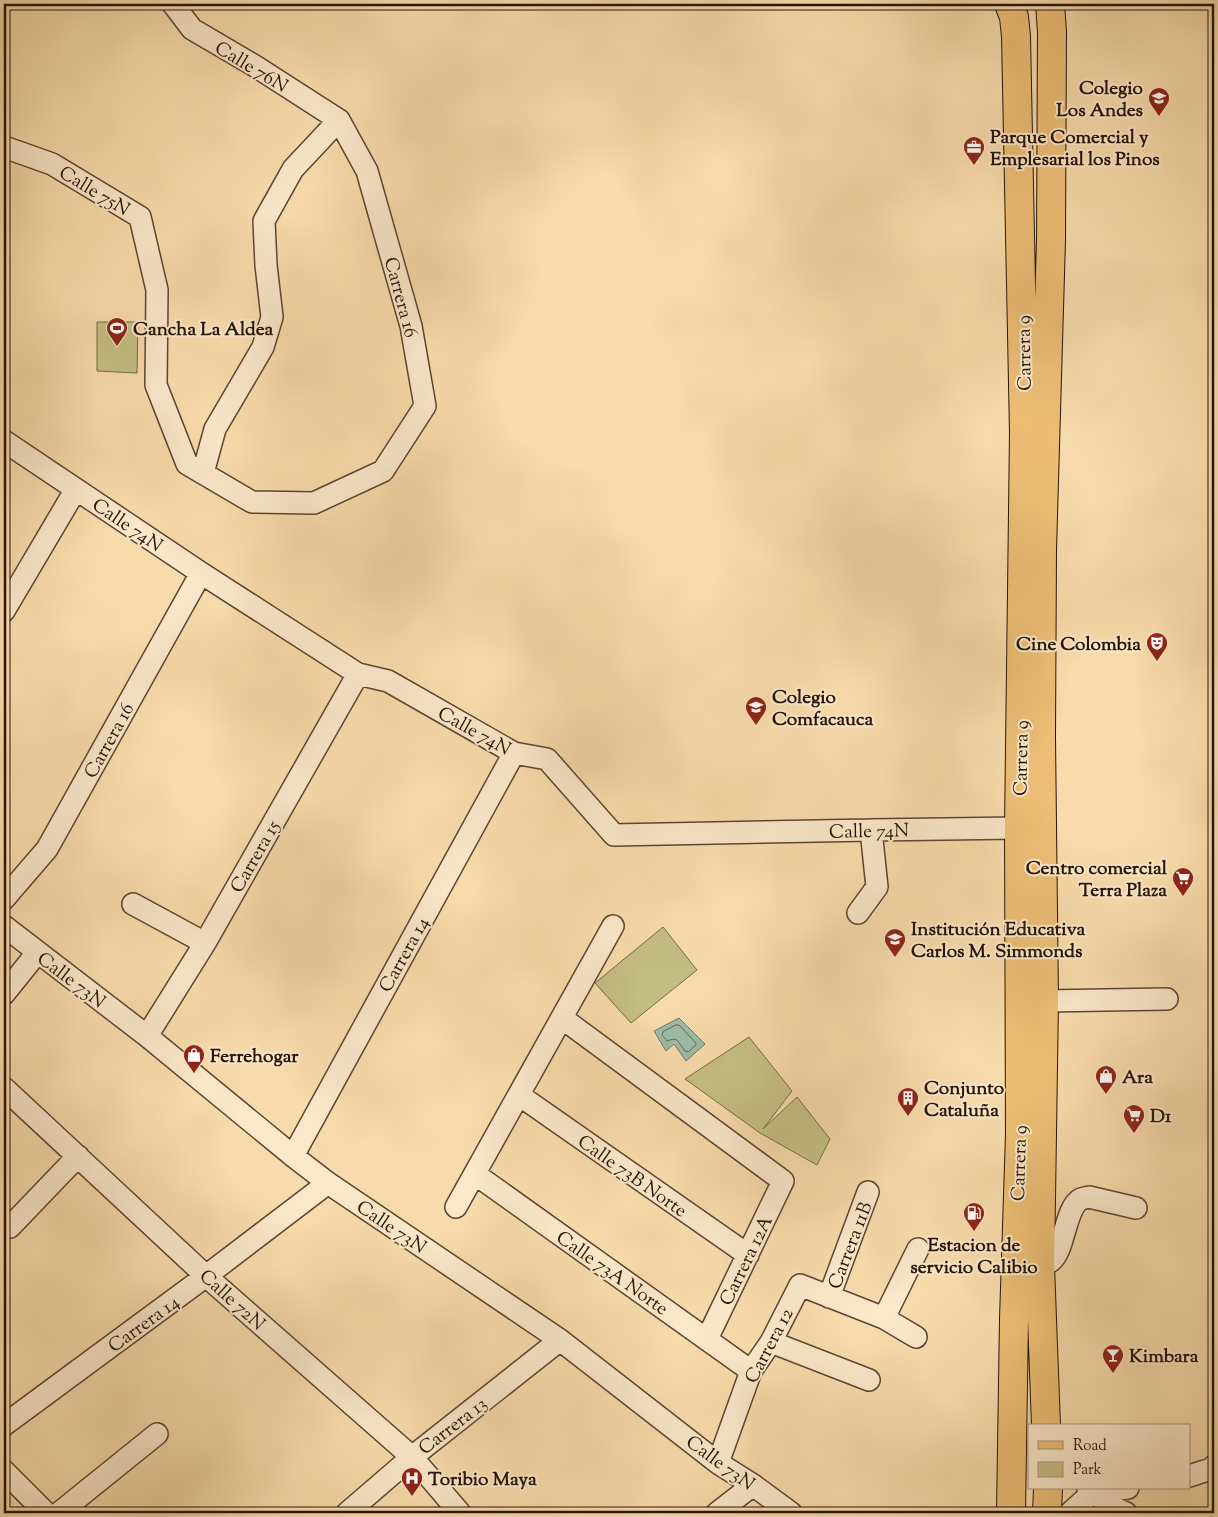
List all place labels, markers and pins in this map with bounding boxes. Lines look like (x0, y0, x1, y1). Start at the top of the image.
place label: Colegio Los Andes (1056, 76, 1144, 125)
school or university icon: Colegio Los Andes (1147, 86, 1171, 117)
place label: Parque Comercial y Emplesarial los Pinos (990, 125, 1160, 174)
office icon: Parque Comercial y Emplesarial los Pinos (962, 135, 986, 166)
sports icon: Cancha La Aldea (105, 316, 129, 347)
place label: Cancha La Aldea (133, 317, 273, 344)
theatre icon: Cine Colombia (1145, 631, 1169, 662)
place label: Cine Colombia (1016, 632, 1141, 659)
place label: Colegio Comfacauca (772, 685, 874, 734)
school or university icon: Colegio Comfacauca (744, 695, 768, 726)
place label: Centro comercial Terra Plaza (1026, 856, 1168, 905)
supermarket icon: Centro comercial Terra Plaza (1171, 866, 1195, 897)
place label: Institución Educativa Carlos M. Simmonds (911, 917, 1086, 966)
school or university icon: Institución Educativa Carlos M. Simmonds (883, 927, 907, 958)
shop icon: Ferrehogar (182, 1043, 206, 1074)
place label: Ferrehogar (210, 1044, 299, 1071)
shop icon: Ara (1094, 1064, 1118, 1095)
place label: Ara (1122, 1065, 1153, 1092)
place label: Conjunto Cataluña (924, 1076, 1005, 1125)
building icon: Conjunto Cataluña (896, 1086, 920, 1117)
supermarket icon: D1 (1122, 1103, 1146, 1134)
place label: D1 (1150, 1104, 1172, 1131)
fuel station icon: Estacion de servicio Calibio (962, 1201, 986, 1232)
place label: Estacion de servicio Calibio (910, 1233, 1038, 1282)
bar icon: Kimbara (1101, 1343, 1125, 1374)
place label: Kimbara (1129, 1344, 1199, 1371)
hospital icon: Toribio Maya (400, 1466, 424, 1497)
place label: Toribio Maya (428, 1467, 537, 1494)

